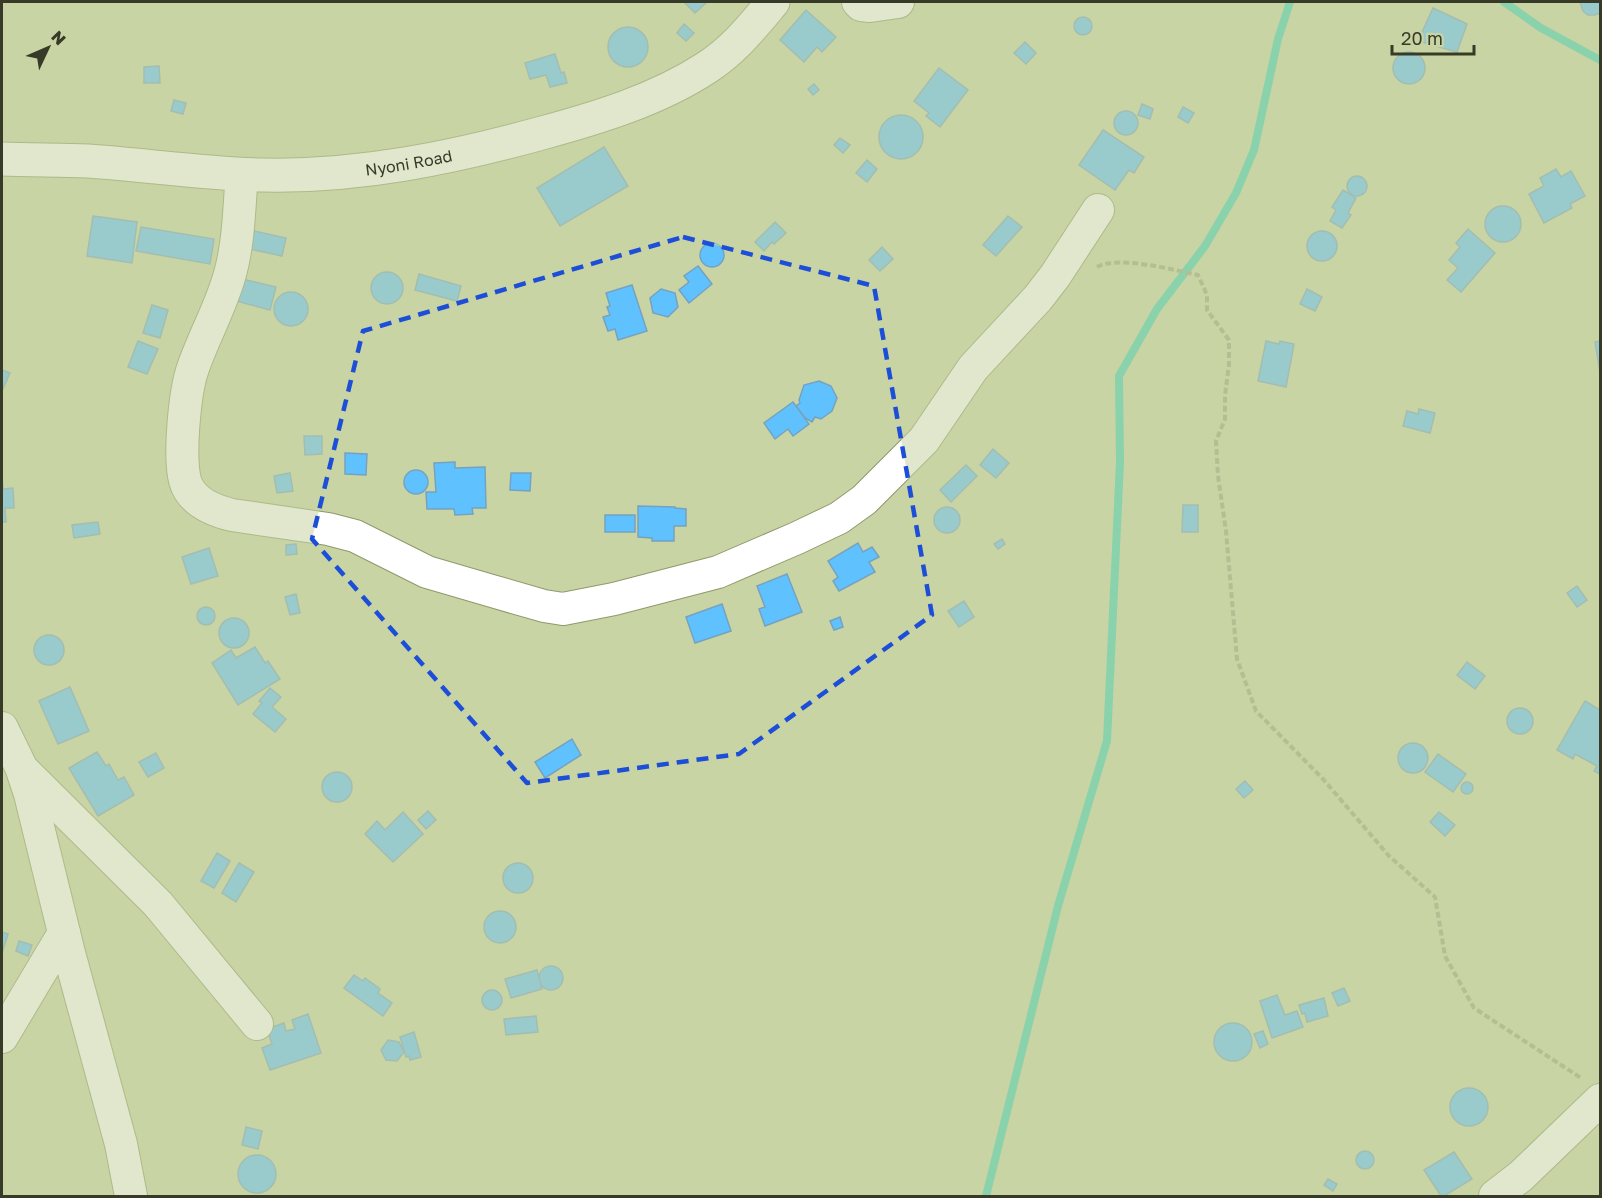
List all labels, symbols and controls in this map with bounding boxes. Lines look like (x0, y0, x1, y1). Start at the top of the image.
north arrow (18, 18, 78, 78)
scale bar (1392, 18, 1474, 56)
text: N (47, 26, 70, 49)
text: 20 m (1401, 27, 1443, 49)
street label: Nyoni Road (364, 145, 454, 180)

